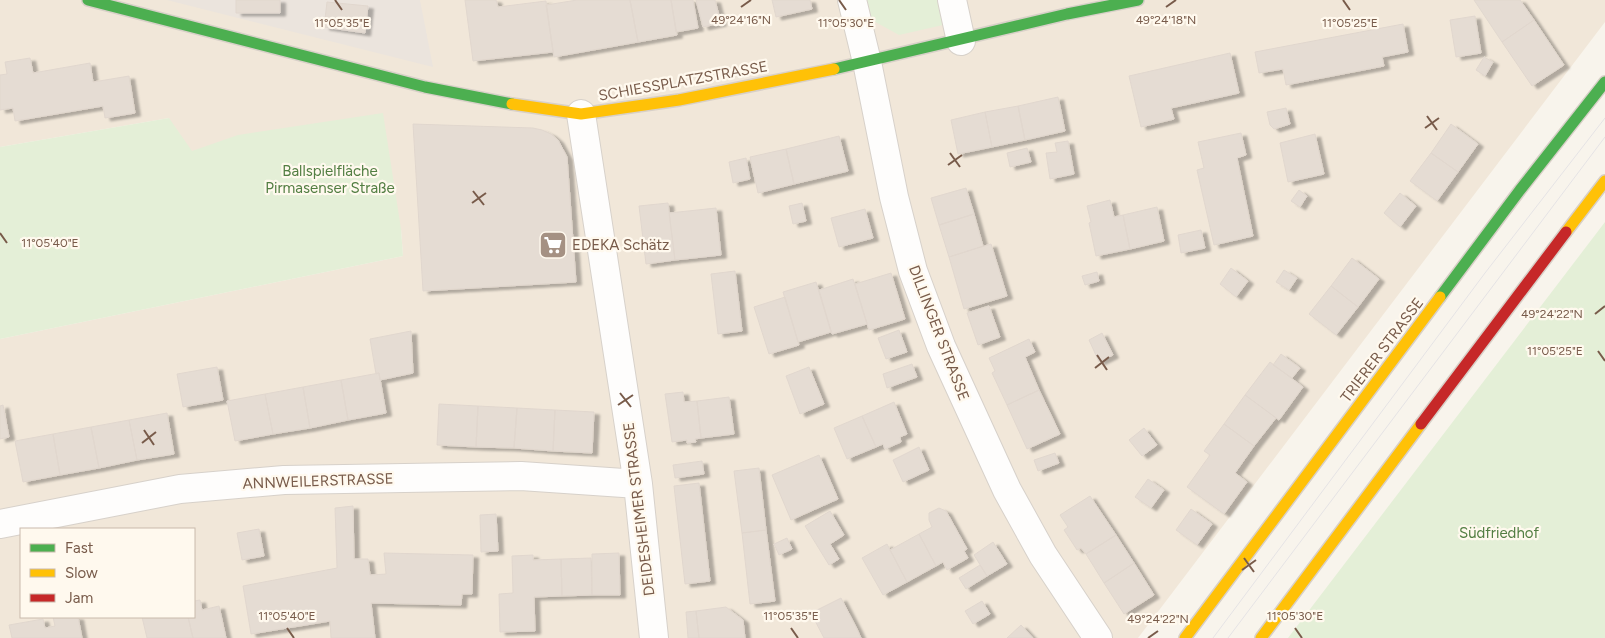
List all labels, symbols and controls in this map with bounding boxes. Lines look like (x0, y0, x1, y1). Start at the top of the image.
text: 49°24'16"N (711, 13, 771, 27)
text: 49°24'18"N (1136, 13, 1196, 27)
text: 11°05'35"E (314, 16, 370, 30)
text: 11°05'30"E (818, 16, 874, 30)
text: 11°05'25"E (1322, 16, 1378, 30)
street label: SCHIESSPLATZSTRASSE (597, 57, 769, 105)
park label: Ballspielfläche Pirmasenser Straße (265, 162, 395, 197)
supermarket icon: EDEKA Schätz (538, 230, 568, 260)
text: 11°05'40"E (21, 236, 79, 250)
place label: EDEKA Schätz (572, 236, 669, 254)
street label: DILLINGER STRASSE (905, 263, 973, 403)
street label: TRIERER STRASSE (1337, 294, 1427, 406)
text: 49°24'22"N (1521, 307, 1583, 321)
text: 11°05'25"E (1527, 344, 1583, 358)
street label: DEIDESHEIMER STRASSE (619, 421, 659, 597)
street label: ANNWEILERSTRASSE (242, 469, 394, 493)
park label: Südfriedhof (1459, 524, 1539, 542)
legend (20, 528, 195, 618)
text: Fast (65, 539, 94, 557)
text: Slow (65, 564, 98, 582)
text: Jam (65, 589, 93, 607)
text: 11°05'40"E (258, 609, 316, 623)
text: 11°05'35"E (763, 609, 819, 623)
text: 11°05'30"E (1267, 609, 1323, 623)
text: 49°24'22"N (1127, 612, 1189, 626)

